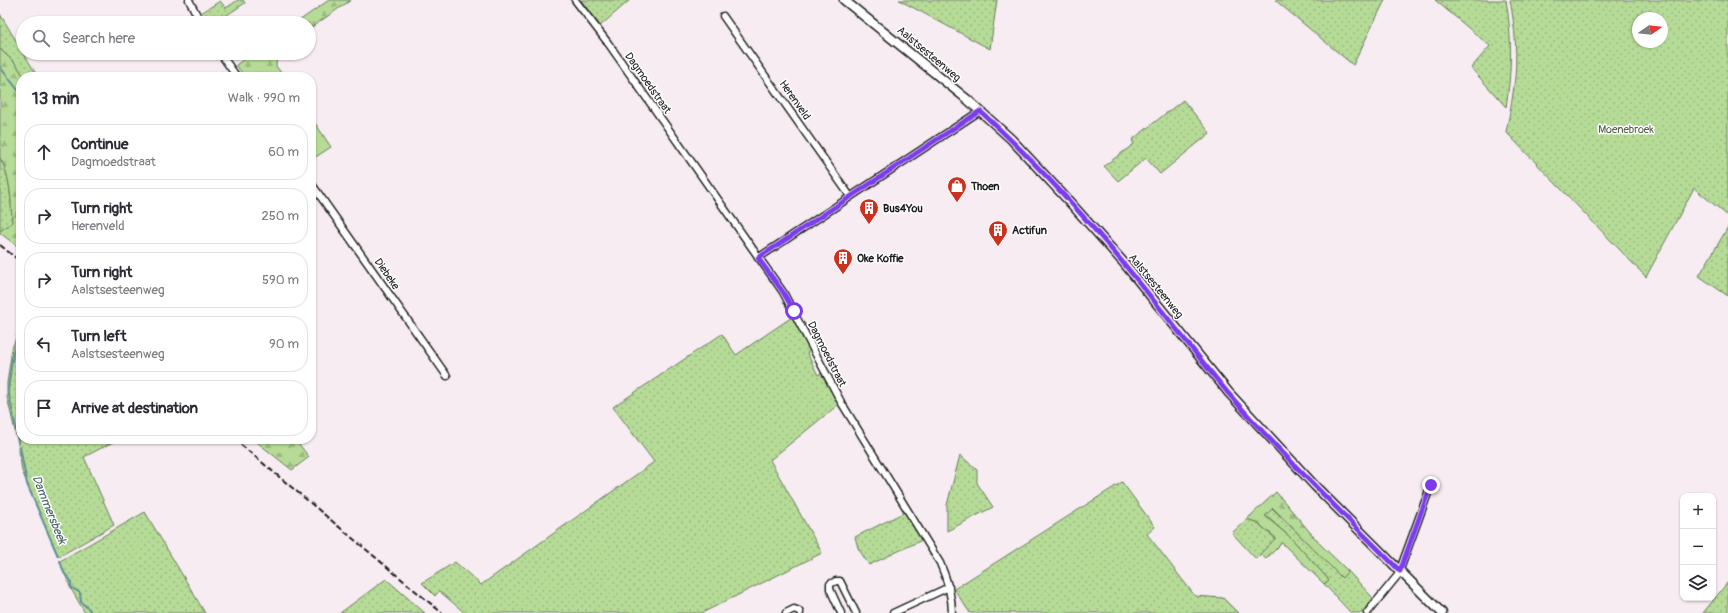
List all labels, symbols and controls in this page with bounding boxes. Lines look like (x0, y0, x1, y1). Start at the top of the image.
north arrow (1632, 12, 1668, 48)
search box (16, 16, 316, 60)
street label: Aalstsesteenweg (895, 24, 964, 85)
icon: search (30, 27, 52, 49)
text: Search here (62, 29, 135, 48)
street label: Dagmoedstraat (622, 50, 674, 117)
street label: Herenveld (777, 78, 813, 122)
text: 13 min (32, 88, 79, 109)
text: Walk · 990 m (228, 90, 300, 106)
park label: Moenebroek (1598, 123, 1654, 136)
text: Continue (71, 135, 129, 154)
icon: ahead (33, 141, 55, 163)
text: 60 m (268, 144, 299, 160)
text: Dagmoedstraat (71, 154, 156, 170)
shop icon: Thoen (946, 175, 968, 203)
place label: Thoen (970, 180, 1000, 193)
building icon: Bus4You (858, 197, 880, 225)
text: Turn right (71, 199, 132, 218)
place label: Bus4You (883, 202, 923, 215)
icon: right (33, 205, 55, 227)
text: 250 m (261, 208, 299, 224)
text: Herenveld (71, 218, 125, 234)
building icon: Actifun (987, 219, 1009, 247)
place label: Actifun (1012, 224, 1047, 237)
building icon: Oke Koffie (832, 247, 854, 275)
street label: Aalstsesteenweg (1126, 251, 1186, 321)
place label: Oke Koffie (857, 252, 904, 265)
street label: Diebeke (372, 256, 403, 293)
text: Turn right (71, 263, 132, 282)
icon: right (33, 269, 55, 291)
text: 590 m (262, 272, 299, 288)
text: Aalstsesteenweg (71, 282, 165, 298)
route start (785, 302, 803, 320)
street label: Dagmoedstraat (805, 319, 849, 389)
text: Turn left (71, 327, 127, 346)
icon: left (33, 333, 55, 355)
text: 90 m (269, 336, 299, 352)
text: Aalstsesteenweg (71, 346, 165, 362)
icon: arrive (33, 397, 55, 419)
text: Arrive at destination (71, 399, 198, 418)
water label: Dammersbeek (28, 473, 70, 547)
route end (1422, 476, 1440, 494)
map controls (1680, 493, 1716, 601)
button: + (1680, 493, 1716, 529)
button: − (1680, 529, 1716, 565)
button: layers (1680, 565, 1716, 601)

